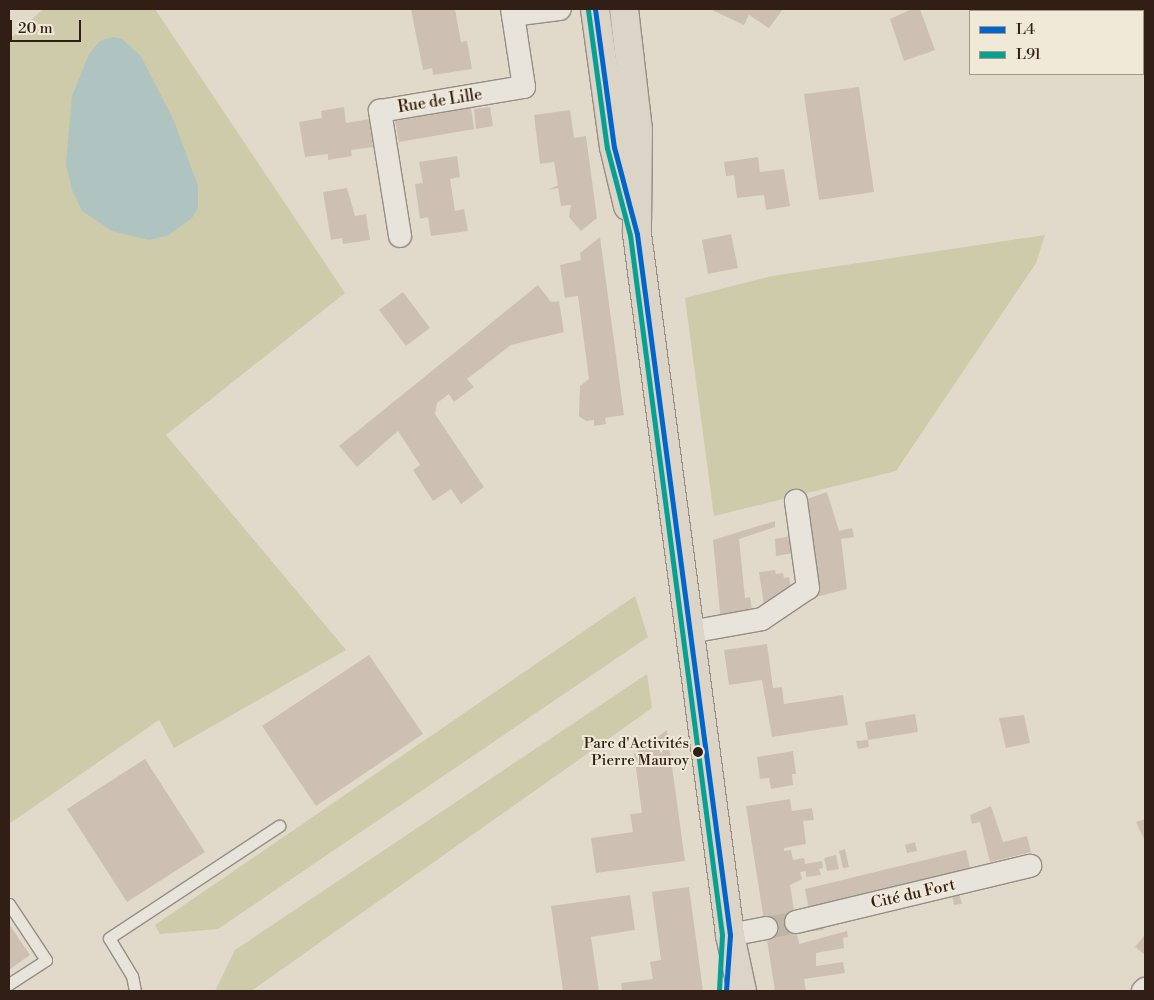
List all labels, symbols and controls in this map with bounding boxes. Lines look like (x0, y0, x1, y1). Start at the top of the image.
scale bar (12, 10, 84, 42)
legend (969, 10, 1144, 75)
text: 20 m (18, 19, 53, 38)
text: L4 (1016, 20, 1035, 39)
text: L91 (1016, 45, 1041, 64)
street label: Rue de Lille (396, 85, 484, 117)
place label: Parc d'Activités Pierre Mauroy (584, 734, 689, 769)
marker: Parc d'Activités Pierre Mauroy (693, 747, 703, 757)
street label: Cité du Fort (869, 875, 957, 913)

